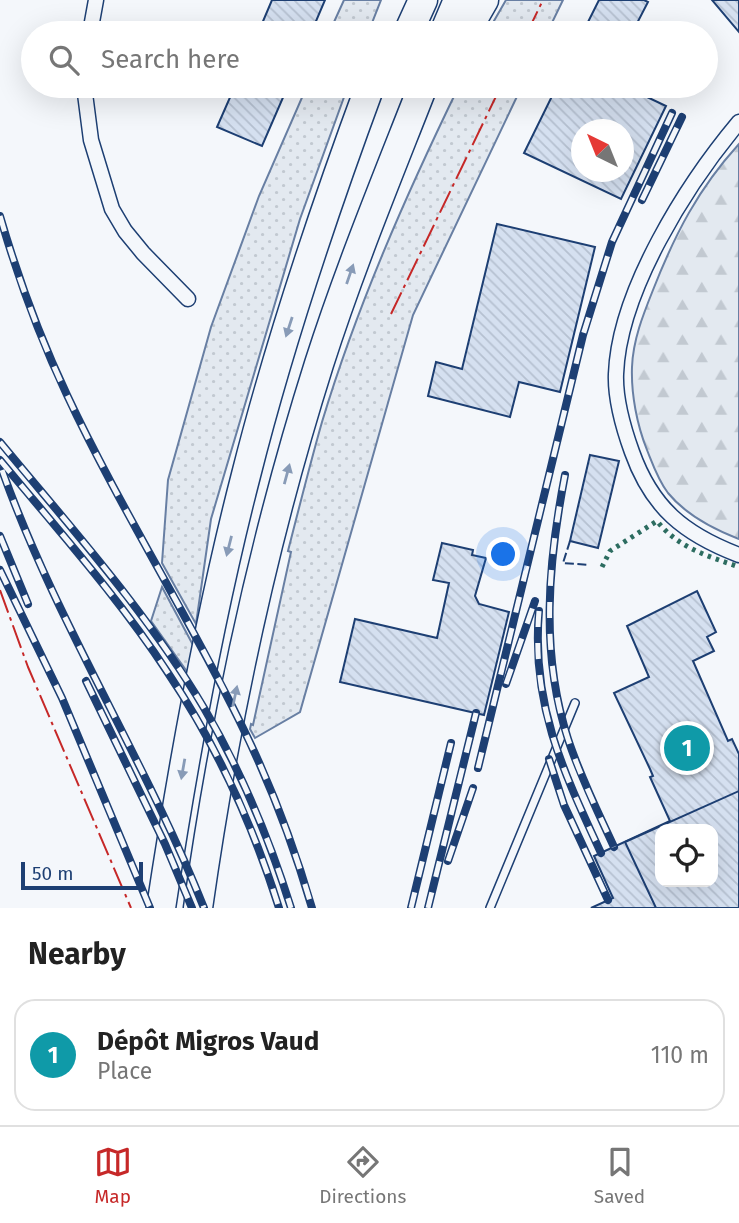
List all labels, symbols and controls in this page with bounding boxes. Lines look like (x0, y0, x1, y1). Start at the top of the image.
search box (21, 21, 718, 98)
icon: search (45, 41, 83, 79)
text: Search here (101, 44, 240, 75)
north arrow (571, 119, 634, 182)
one-way arrow (345, 264, 356, 285)
one-way arrow (284, 316, 294, 337)
one-way arrow (282, 464, 292, 485)
one-way arrow (223, 535, 234, 557)
your location (486, 537, 520, 571)
one-way arrow (229, 685, 240, 707)
pin: 1 (664, 722, 710, 774)
one-way arrow (177, 758, 188, 780)
map controls (655, 824, 718, 887)
button: locate (655, 824, 718, 887)
scale bar (21, 859, 144, 891)
text: 50 m (32, 862, 73, 885)
text: Nearby (28, 936, 126, 972)
text: Dépôt Migros Vaud (97, 1026, 319, 1057)
text: 1 (48, 1041, 58, 1069)
text: 110 m (651, 1041, 709, 1069)
text: Place (97, 1057, 152, 1085)
tab: Map (94, 1143, 132, 1208)
tab: Directions (319, 1143, 406, 1208)
tab: Saved (594, 1143, 645, 1208)

